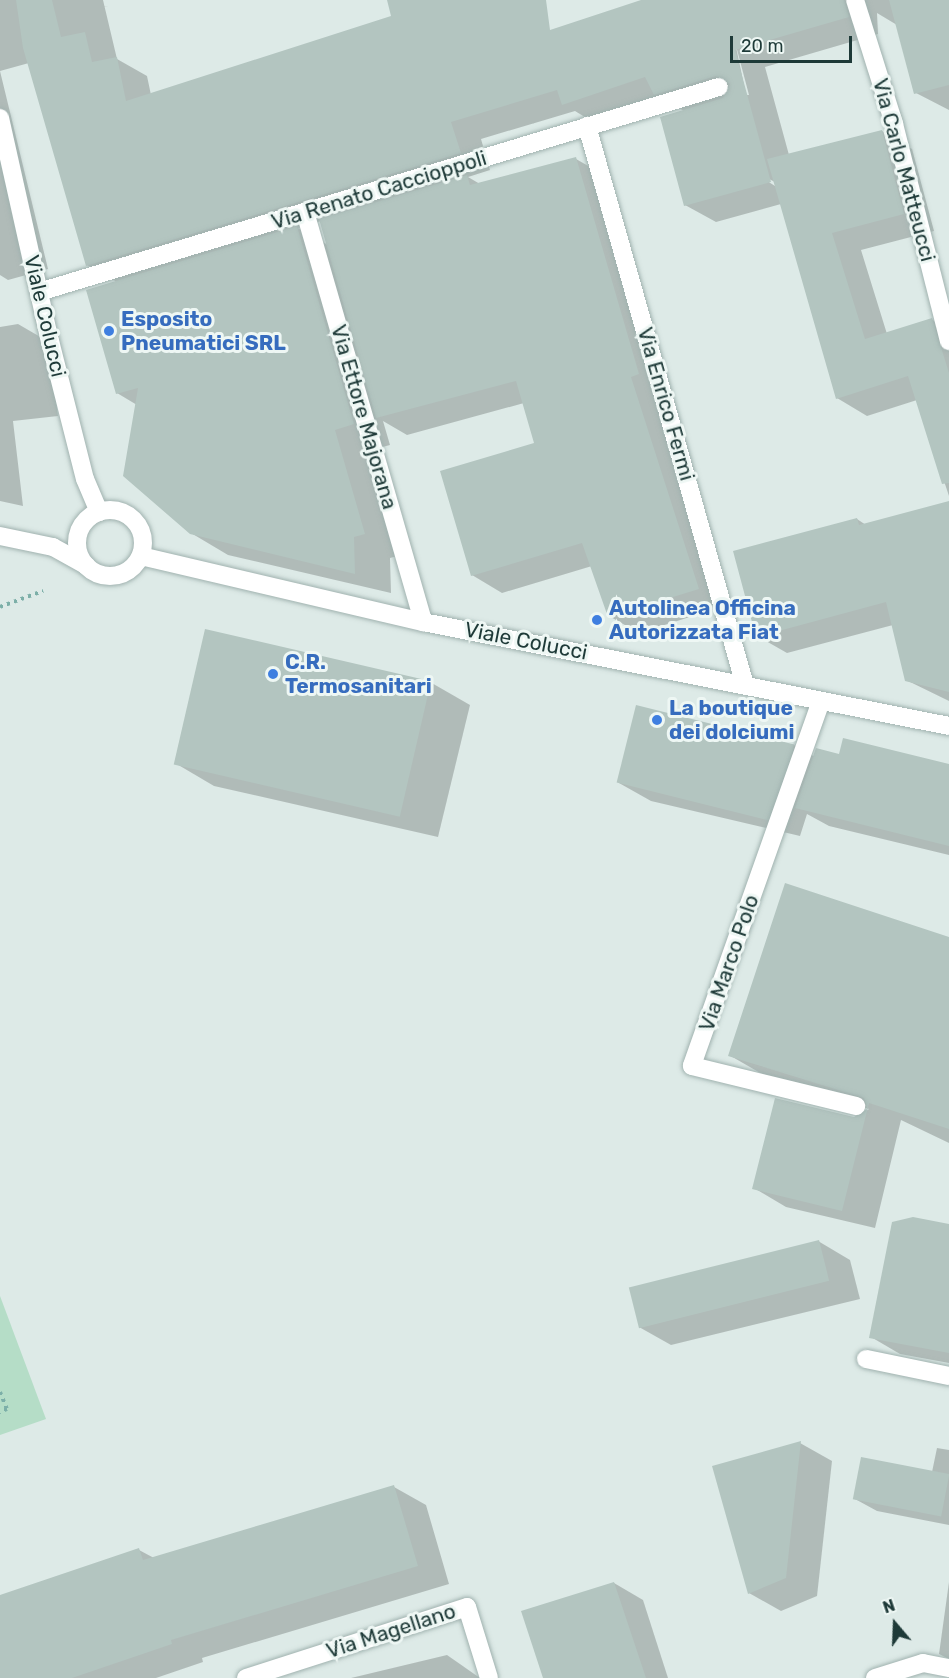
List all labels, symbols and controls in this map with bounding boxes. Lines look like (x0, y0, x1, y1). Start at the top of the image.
scale bar (733, 24, 854, 62)
text: 20 m (741, 35, 783, 57)
street label: Via Carlo Matteucci (867, 76, 941, 264)
street label: Via Renato Caccioppoli (268, 145, 490, 235)
street label: Viale Colucci (19, 253, 71, 379)
place label: Esposito Pneumatici SRL (121, 306, 286, 356)
street label: Via Ettore Majorana (326, 322, 402, 512)
marker: Esposito Pneumatici SRL (102, 324, 116, 338)
street label: Via Enrico Fermi (632, 324, 700, 484)
place label: Autolinea Officina Autorizzata Fiat (609, 595, 796, 645)
marker: Autolinea Officina Autorizzata Fiat (590, 613, 604, 627)
street label: Viale Colucci (463, 617, 589, 665)
place label: C.R. Termosanitari (285, 649, 432, 699)
marker: C.R. Termosanitari (266, 667, 280, 681)
place label: La boutique dei dolciumi (669, 695, 794, 745)
marker: La boutique dei dolciumi (650, 713, 664, 727)
street label: Via Marco Polo (694, 891, 764, 1035)
north arrow (865, 1594, 925, 1654)
text: N (880, 1596, 898, 1617)
street label: Via Magellano (323, 1598, 459, 1664)

